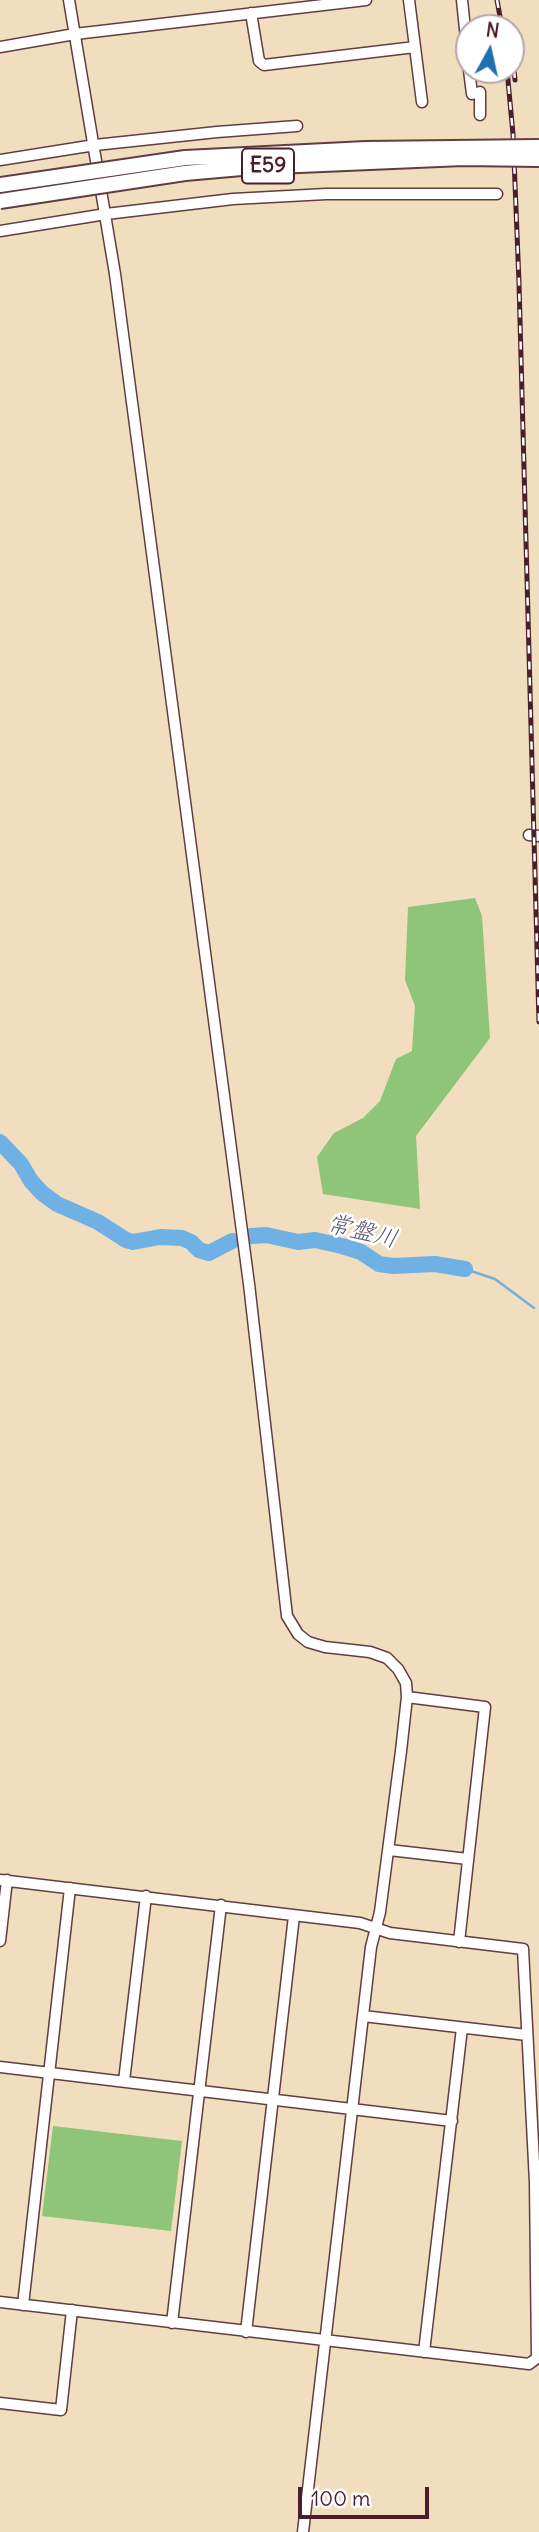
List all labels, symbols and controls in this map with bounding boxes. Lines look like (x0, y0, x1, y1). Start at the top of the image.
north arrow (455, 14, 525, 84)
text: N (484, 17, 501, 43)
road number: E59 (242, 148, 294, 184)
water label: 常盤川 (324, 1209, 400, 1255)
scale bar (301, 2472, 432, 2516)
text: 100 m (311, 2485, 370, 2512)

